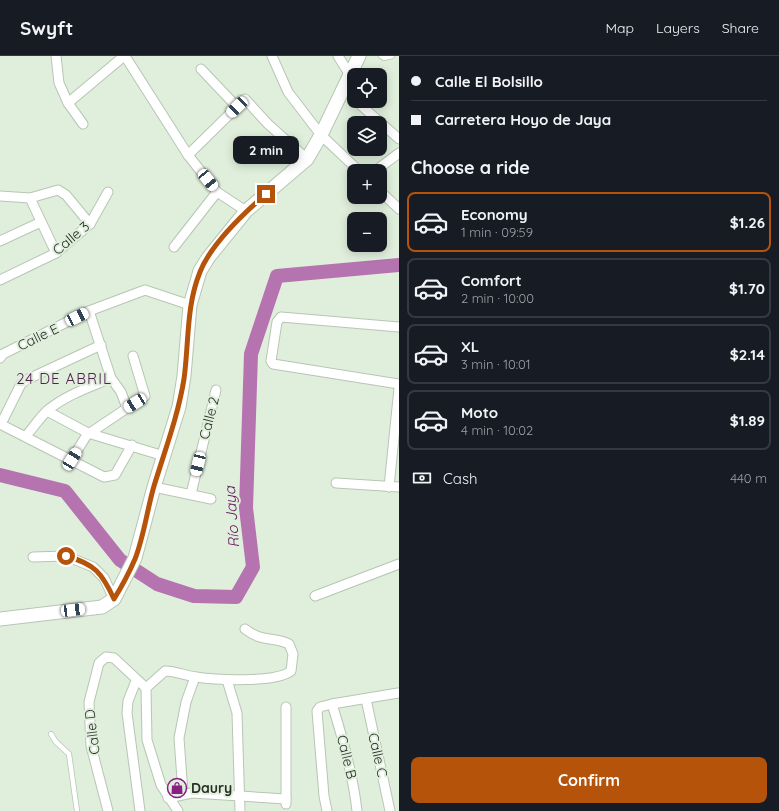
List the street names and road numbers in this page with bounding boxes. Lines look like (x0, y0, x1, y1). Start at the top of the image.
street label: Calle 3 (49, 217, 93, 259)
street label: Calle E (14, 319, 62, 355)
street label: Calle 2 (195, 395, 223, 441)
street label: Calle D (80, 708, 104, 756)
street label: Calle C (364, 731, 392, 779)
street label: Calle B (333, 733, 361, 781)

